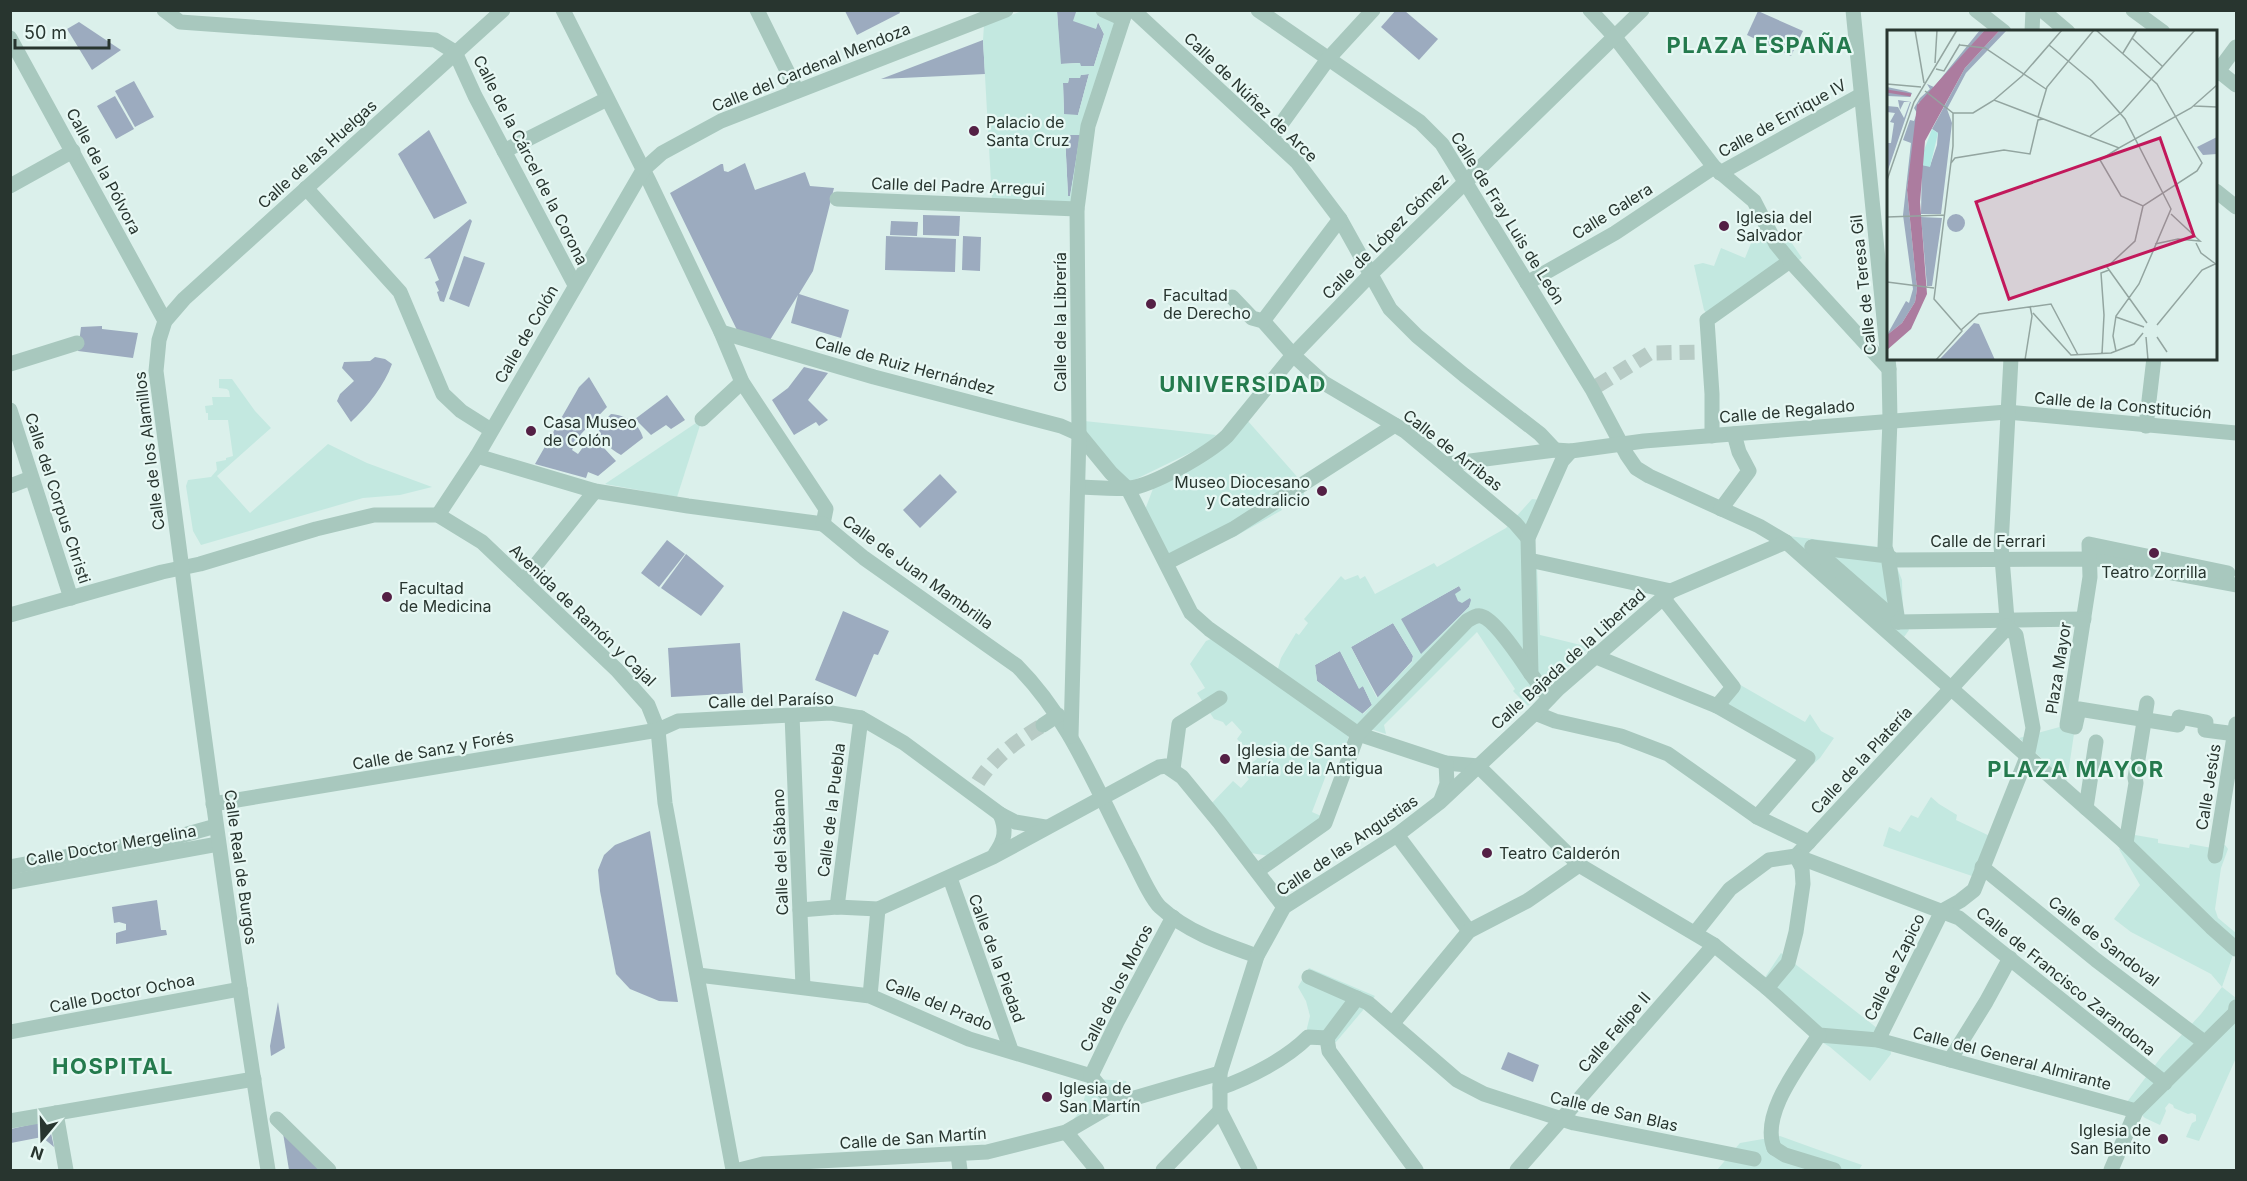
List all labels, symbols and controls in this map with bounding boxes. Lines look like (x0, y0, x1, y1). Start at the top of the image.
scale bar (15, 12, 110, 50)
street label: Calle del Cardenal Mendoza (709, 18, 913, 116)
text: 50 m (24, 22, 67, 43)
street label: Calle de Núñez de Arce (1180, 28, 1322, 166)
inset map (1887, 30, 2217, 360)
district label: PLAZA ESPAÑA (1666, 32, 1854, 58)
street label: Calle de la Cárcel de la Corona (469, 52, 593, 268)
street label: Calle de Enrique IV (1714, 74, 1850, 162)
street label: Calle de las Huelgas (253, 95, 381, 213)
street label: Calle de la Pólvora (62, 104, 146, 238)
place label: Palacio de Santa Cruz (986, 112, 1070, 150)
marker: Palacio de Santa Cruz (967, 124, 981, 138)
street label: Calle de Fray Luis de León (1447, 128, 1569, 308)
street label: Calle de López Gómez (1318, 169, 1452, 303)
street label: Calle del Padre Arregui (871, 173, 1045, 199)
street label: Calle Galera (1568, 178, 1656, 244)
place label: Iglesia del Salvador (1736, 207, 1812, 245)
street label: Calle de Teresa Gil (1846, 214, 1880, 356)
marker: Iglesia del Salvador (1717, 219, 1731, 233)
street label: Calle de la Librería (1050, 252, 1070, 392)
street label: Calle de Colón (490, 281, 562, 387)
place label: Facultad de Derecho (1163, 285, 1251, 323)
marker: Facultad de Derecho (1144, 297, 1158, 311)
street label: Calle de Ruiz Hernández (813, 331, 997, 399)
street label: Calle de los Alamillos (129, 370, 169, 532)
district label: UNIVERSIDAD (1159, 371, 1327, 397)
street label: Calle de la Constitución (2033, 387, 2213, 423)
street label: Calle de Regalado (1718, 395, 1856, 427)
street label: Calle de Arribas (1399, 405, 1507, 495)
street label: Calle del Corpus Christi (21, 410, 95, 586)
place label: Casa Museo de Colón (543, 412, 637, 450)
marker: Casa Museo de Colón (524, 424, 538, 438)
place label: Museo Diocesano y Catedralicio (1174, 472, 1310, 510)
marker: Museo Diocesano y Catedralicio (1315, 484, 1329, 498)
street label: Calle de Juan Mambrilla (839, 511, 997, 633)
street label: Calle de Ferrari (1930, 531, 2046, 551)
street label: Avenida de Ramón y Cajal (506, 540, 660, 690)
marker: Teatro Zorrilla (2147, 546, 2161, 560)
place label: Teatro Zorrilla (2101, 562, 2207, 582)
place label: Facultad de Medicina (399, 578, 492, 616)
street label: Calle Bajada de la Libertad (1487, 584, 1649, 734)
marker: Facultad de Medicina (380, 590, 394, 604)
street label: Plaza Mayor (2041, 621, 2075, 715)
street label: Calle del Paraíso (708, 688, 834, 712)
street label: Calle de la Platería (1806, 702, 1916, 818)
street label: Calle de Sanz y Forés (351, 726, 515, 774)
place label: Iglesia de Santa María de la Antigua (1237, 740, 1383, 778)
street label: Calle de la Puebla (813, 742, 849, 878)
street label: Calle Jesús (2191, 742, 2225, 832)
marker: Iglesia de Santa María de la Antigua (1218, 752, 1232, 766)
district label: PLAZA MAYOR (1987, 756, 2165, 782)
street label: Calle Real de Burgos (220, 788, 262, 946)
street label: Calle del Sábano (768, 788, 792, 916)
street label: Calle de las Angustias (1272, 790, 1422, 900)
street label: Calle Doctor Mergelina (24, 820, 198, 870)
place label: Teatro Calderón (1499, 843, 1620, 863)
marker: Teatro Calderón (1480, 846, 1494, 860)
street label: Calle de la Piedad (964, 891, 1030, 1025)
street label: Calle de Sandoval (2044, 891, 2164, 991)
street label: Calle de Francisco Zarandona (1972, 902, 2160, 1060)
street label: Calle de Zapico (1859, 910, 1929, 1024)
street label: Calle de los Moros (1075, 921, 1157, 1055)
street label: Calle Doctor Ochoa (48, 969, 196, 1017)
street label: Calle del Prado (882, 973, 996, 1035)
street label: Calle Felipe II (1574, 988, 1654, 1076)
street label: Calle del General Almirante (1910, 1022, 2114, 1094)
district label: HOSPITAL (52, 1053, 174, 1079)
place label: Iglesia de San Martín (1059, 1078, 1140, 1116)
street label: Calle de San Blas (1548, 1087, 1680, 1135)
marker: Iglesia de San Martín (1040, 1090, 1054, 1104)
north arrow (12, 1109, 72, 1169)
place label: Iglesia de San Benito (2070, 1120, 2151, 1158)
street label: Calle de San Martín (839, 1123, 987, 1153)
marker: Iglesia de San Benito (2156, 1132, 2170, 1146)
text: N (28, 1142, 46, 1165)

